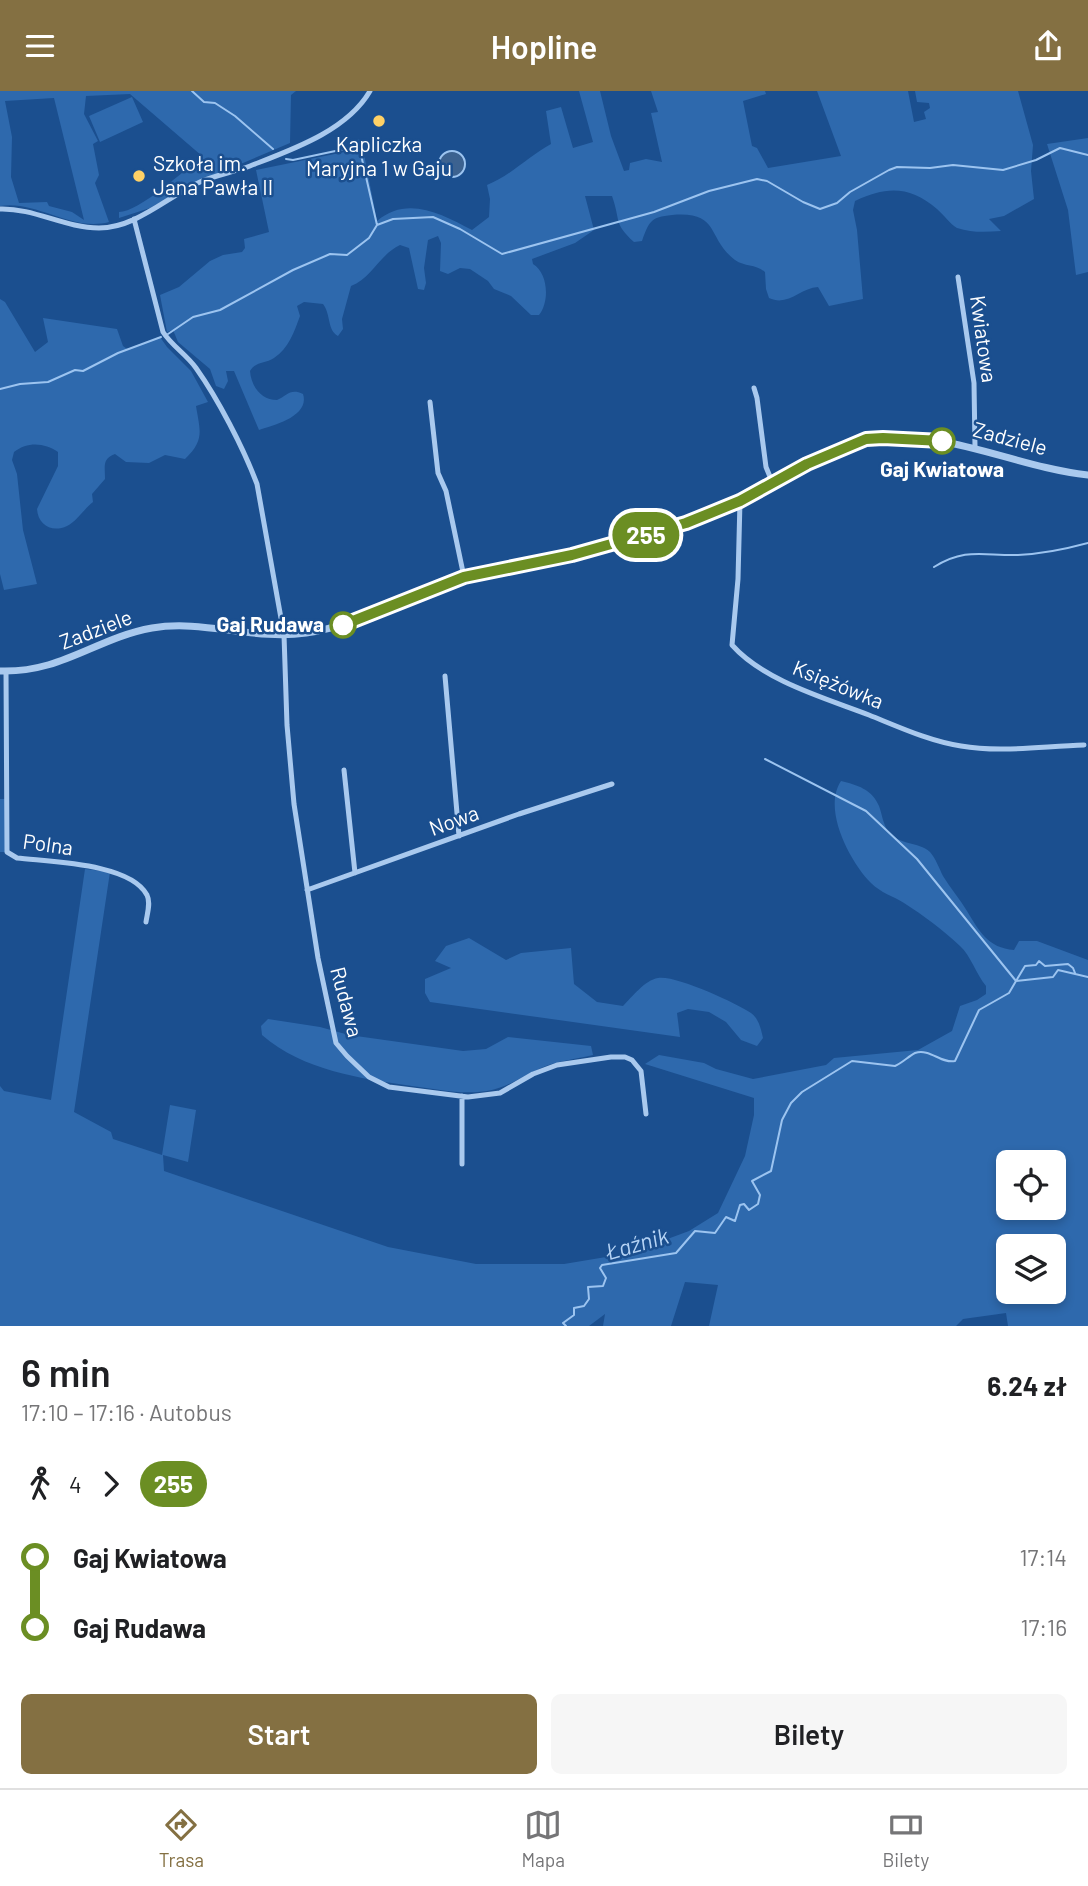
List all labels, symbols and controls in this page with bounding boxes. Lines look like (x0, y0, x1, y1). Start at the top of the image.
icon: menu (21, 27, 59, 65)
text: Hopline (491, 27, 597, 65)
icon: share (1029, 27, 1067, 65)
marker: Kapliczka Maryjna 1 w Gaju (371, 113, 387, 129)
place label: Kapliczka Maryjna 1 w Gaju (306, 131, 452, 180)
place label: Szkoła im. Jana Pawła II (153, 150, 273, 199)
marker: Szkoła im. Jana Pawła II (131, 168, 147, 184)
street label: Kwiatowa (966, 294, 1003, 384)
street label: Zadziele (971, 416, 1050, 459)
marker: Gaj Kwiatowa (929, 428, 955, 454)
place label: Gaj Kwiatowa (880, 456, 1004, 481)
line badge: 255 (606, 512, 686, 558)
text: 255 (626, 520, 666, 549)
street label: Zadziele (56, 603, 135, 654)
place label: Gaj Rudawa (217, 611, 324, 636)
marker: Gaj Rudawa (330, 612, 356, 638)
street label: Księżówka (789, 654, 888, 713)
street label: Nowa (425, 799, 482, 840)
street label: Polna (22, 828, 75, 859)
street label: Rudawa (326, 964, 369, 1040)
map controls (996, 1150, 1066, 1304)
button: locate (996, 1150, 1066, 1220)
water label: Łaźnik (601, 1221, 672, 1266)
button: layers (996, 1234, 1066, 1304)
text: 6 min (21, 1349, 111, 1395)
text: 6.24 zł (987, 1370, 1067, 1401)
text: 17:10 – 17:16 · Autobus (21, 1398, 232, 1426)
icon: walk (21, 1465, 59, 1503)
icon: forward (92, 1465, 130, 1503)
text: 255 (154, 1469, 193, 1498)
text: 4 (69, 1470, 82, 1498)
text: Gaj Kwiatowa (73, 1542, 227, 1573)
text: 17:14 (1020, 1543, 1067, 1571)
text: Gaj Rudawa (73, 1612, 206, 1643)
text: 17:16 (1020, 1613, 1067, 1641)
button: Start (21, 1694, 537, 1774)
button: Bilety (551, 1694, 1067, 1774)
tab: Trasa (159, 1806, 204, 1871)
tab: Mapa (521, 1806, 565, 1871)
tab: Bilety (882, 1806, 929, 1871)

